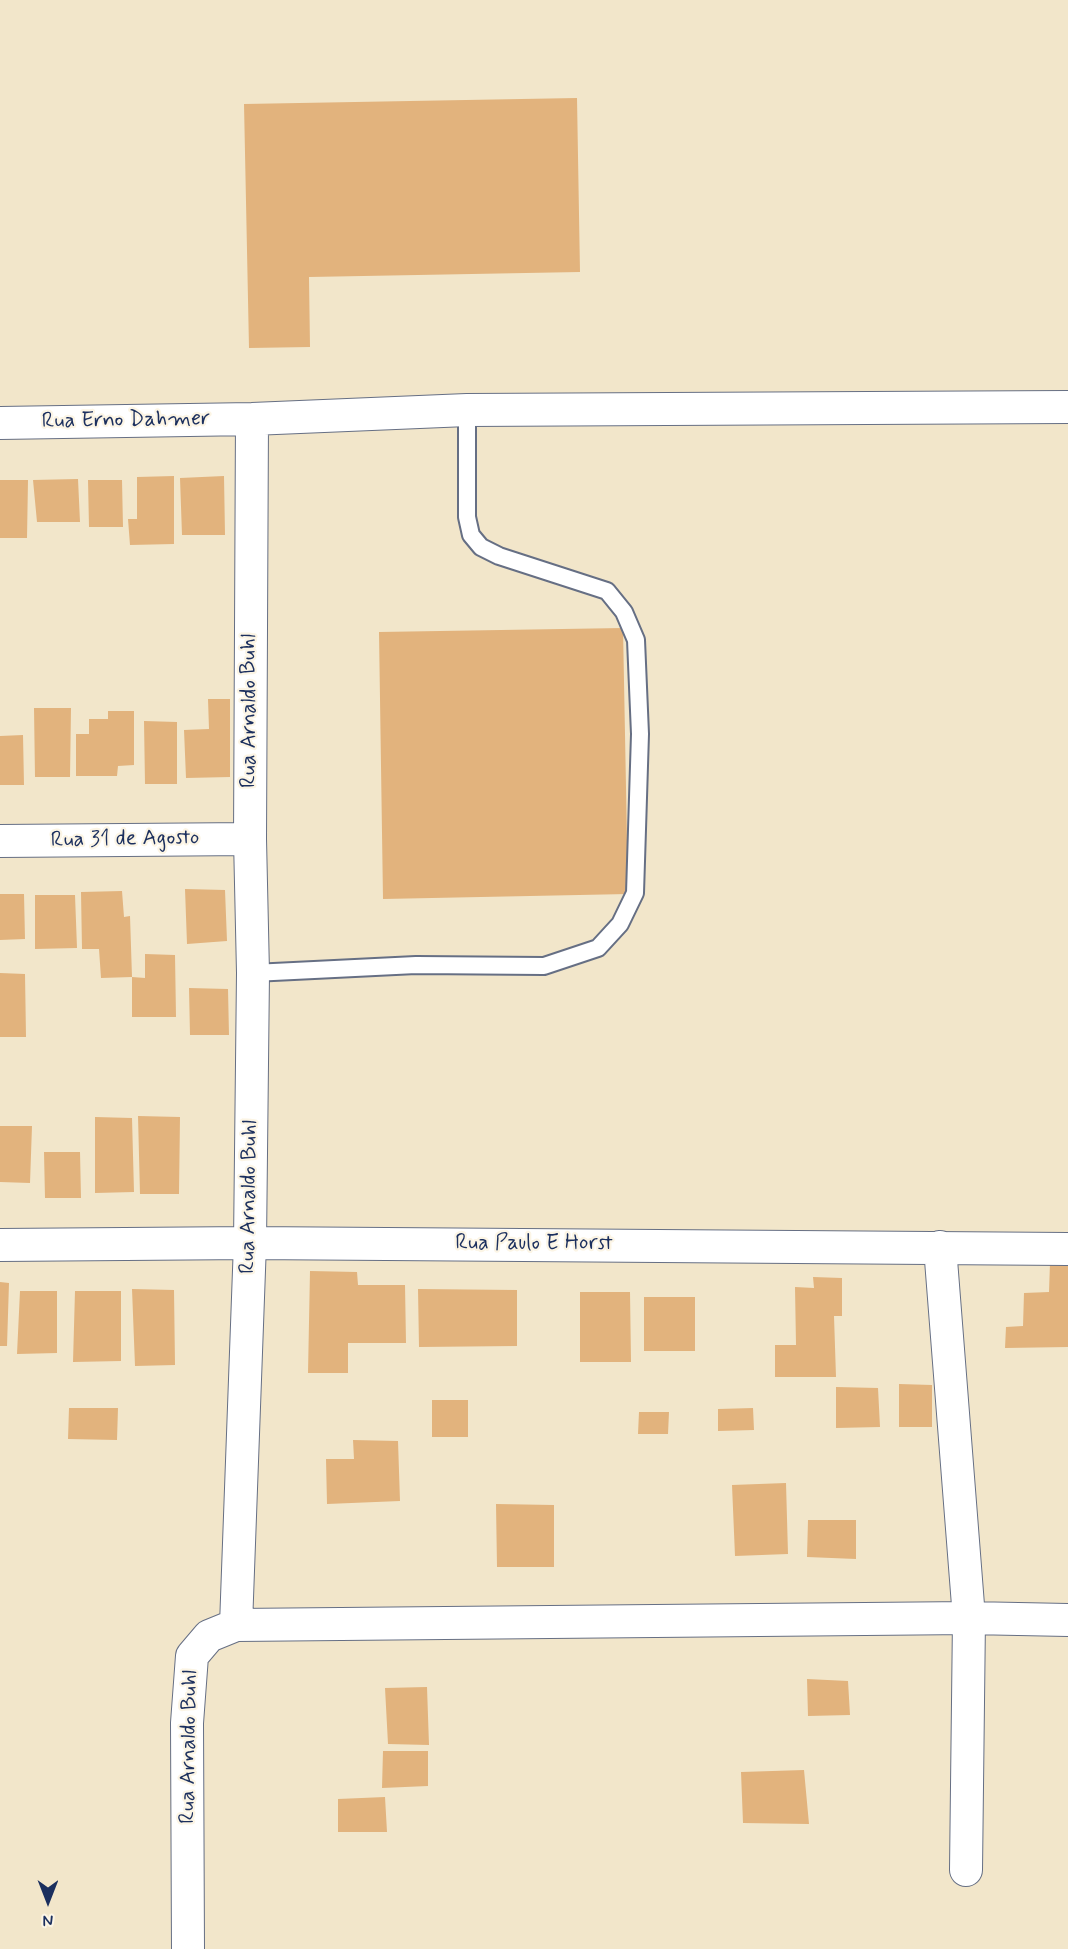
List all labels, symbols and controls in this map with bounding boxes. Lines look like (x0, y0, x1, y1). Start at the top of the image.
street label: Rua Erno Dahmer (41, 406, 211, 436)
street label: Rua Arnaldo Buhl (237, 634, 263, 788)
street label: Rua 31 de Agosto (51, 826, 199, 854)
street label: Rua Arnaldo Buhl (235, 1120, 265, 1274)
street label: Rua Paulo E Horst (455, 1231, 613, 1257)
street label: Rua Arnaldo Buhl (175, 1670, 205, 1824)
north arrow (18, 1871, 78, 1931)
text: N (43, 1909, 53, 1930)

